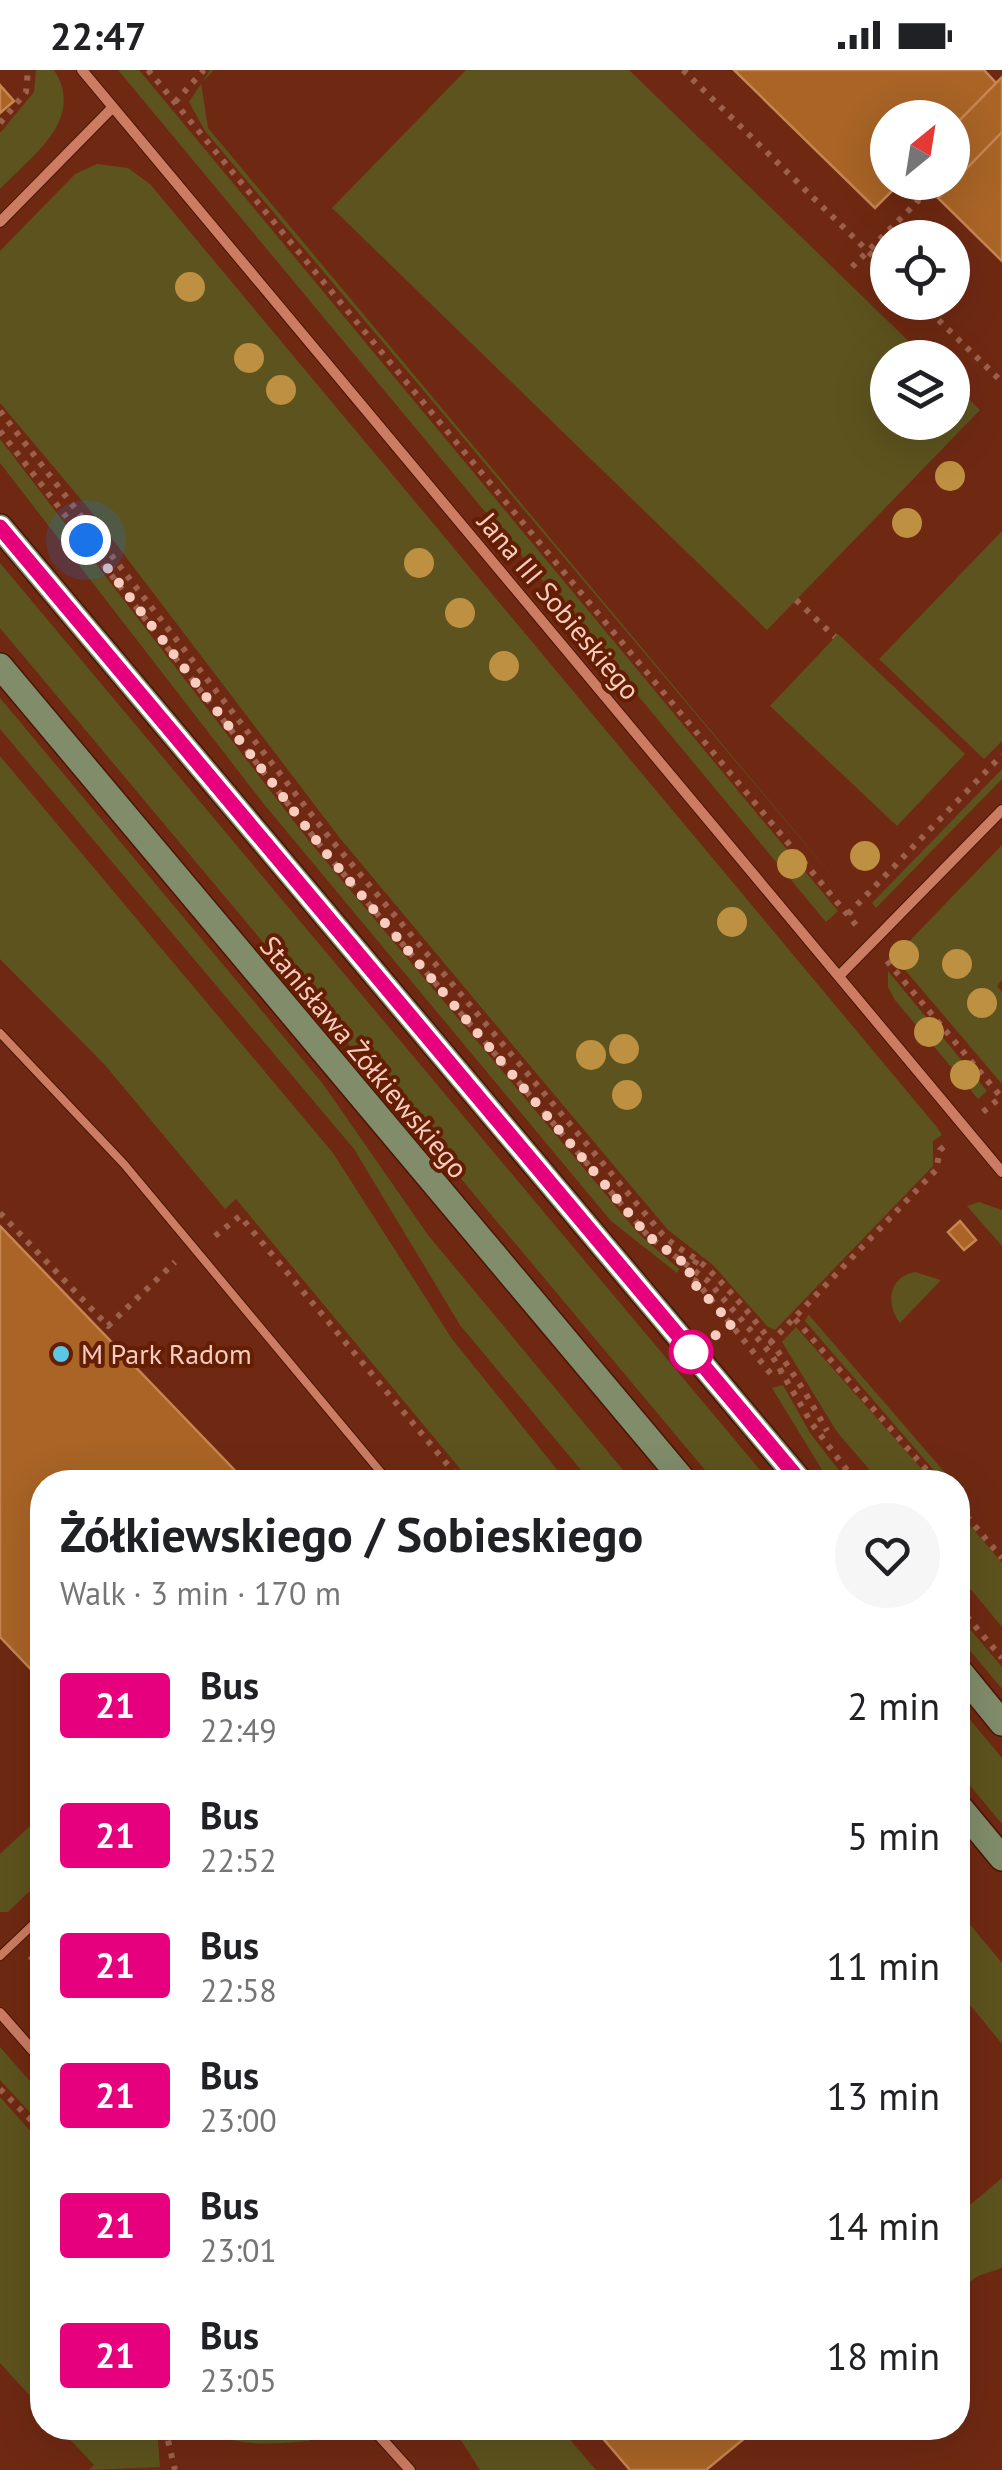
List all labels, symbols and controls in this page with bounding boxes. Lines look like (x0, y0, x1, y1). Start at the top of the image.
text: 22:47 (50, 11, 146, 60)
north arrow (870, 100, 970, 200)
map controls (870, 100, 970, 440)
button: locate (870, 220, 970, 320)
button: layers (870, 340, 970, 440)
street label: Jana III Sobieskiego (469, 503, 649, 707)
your location (61, 515, 111, 565)
street label: Stanisława Żółkiewskiego (252, 928, 477, 1186)
unlabelled marker (670, 1331, 712, 1373)
place label: M Park Radom (81, 1335, 252, 1372)
marker: M Park Radom (50, 1343, 72, 1365)
text: Żółkiewskiego / Sobieskiego (60, 1503, 643, 1565)
button: heart (835, 1503, 940, 1608)
text: Walk · 3 min · 170 m (60, 1572, 341, 1614)
text: Bus (200, 1660, 259, 1709)
text: 2 min (847, 1681, 940, 1730)
text: 21 (95, 1682, 135, 1728)
text: 22:49 (200, 1709, 277, 1751)
text: Bus (200, 1790, 259, 1839)
text: 5 min (847, 1811, 940, 1860)
text: 21 (95, 1812, 135, 1858)
text: 22:52 (200, 1839, 277, 1881)
text: Bus (200, 1920, 259, 1969)
text: 11 min (827, 1941, 940, 1990)
text: 21 (95, 1942, 135, 1988)
text: 22:58 (200, 1969, 277, 2011)
text: Bus (200, 2050, 259, 2099)
text: 13 min (827, 2071, 940, 2120)
text: 21 (95, 2072, 135, 2118)
text: 23:00 (200, 2099, 277, 2141)
text: Bus (200, 2180, 259, 2229)
text: 14 min (827, 2201, 940, 2250)
text: 21 (95, 2202, 135, 2248)
text: 23:01 (200, 2229, 277, 2271)
text: Bus (200, 2310, 259, 2359)
text: 18 min (827, 2331, 940, 2380)
text: 21 (95, 2332, 135, 2378)
text: 23:05 (200, 2359, 277, 2401)

